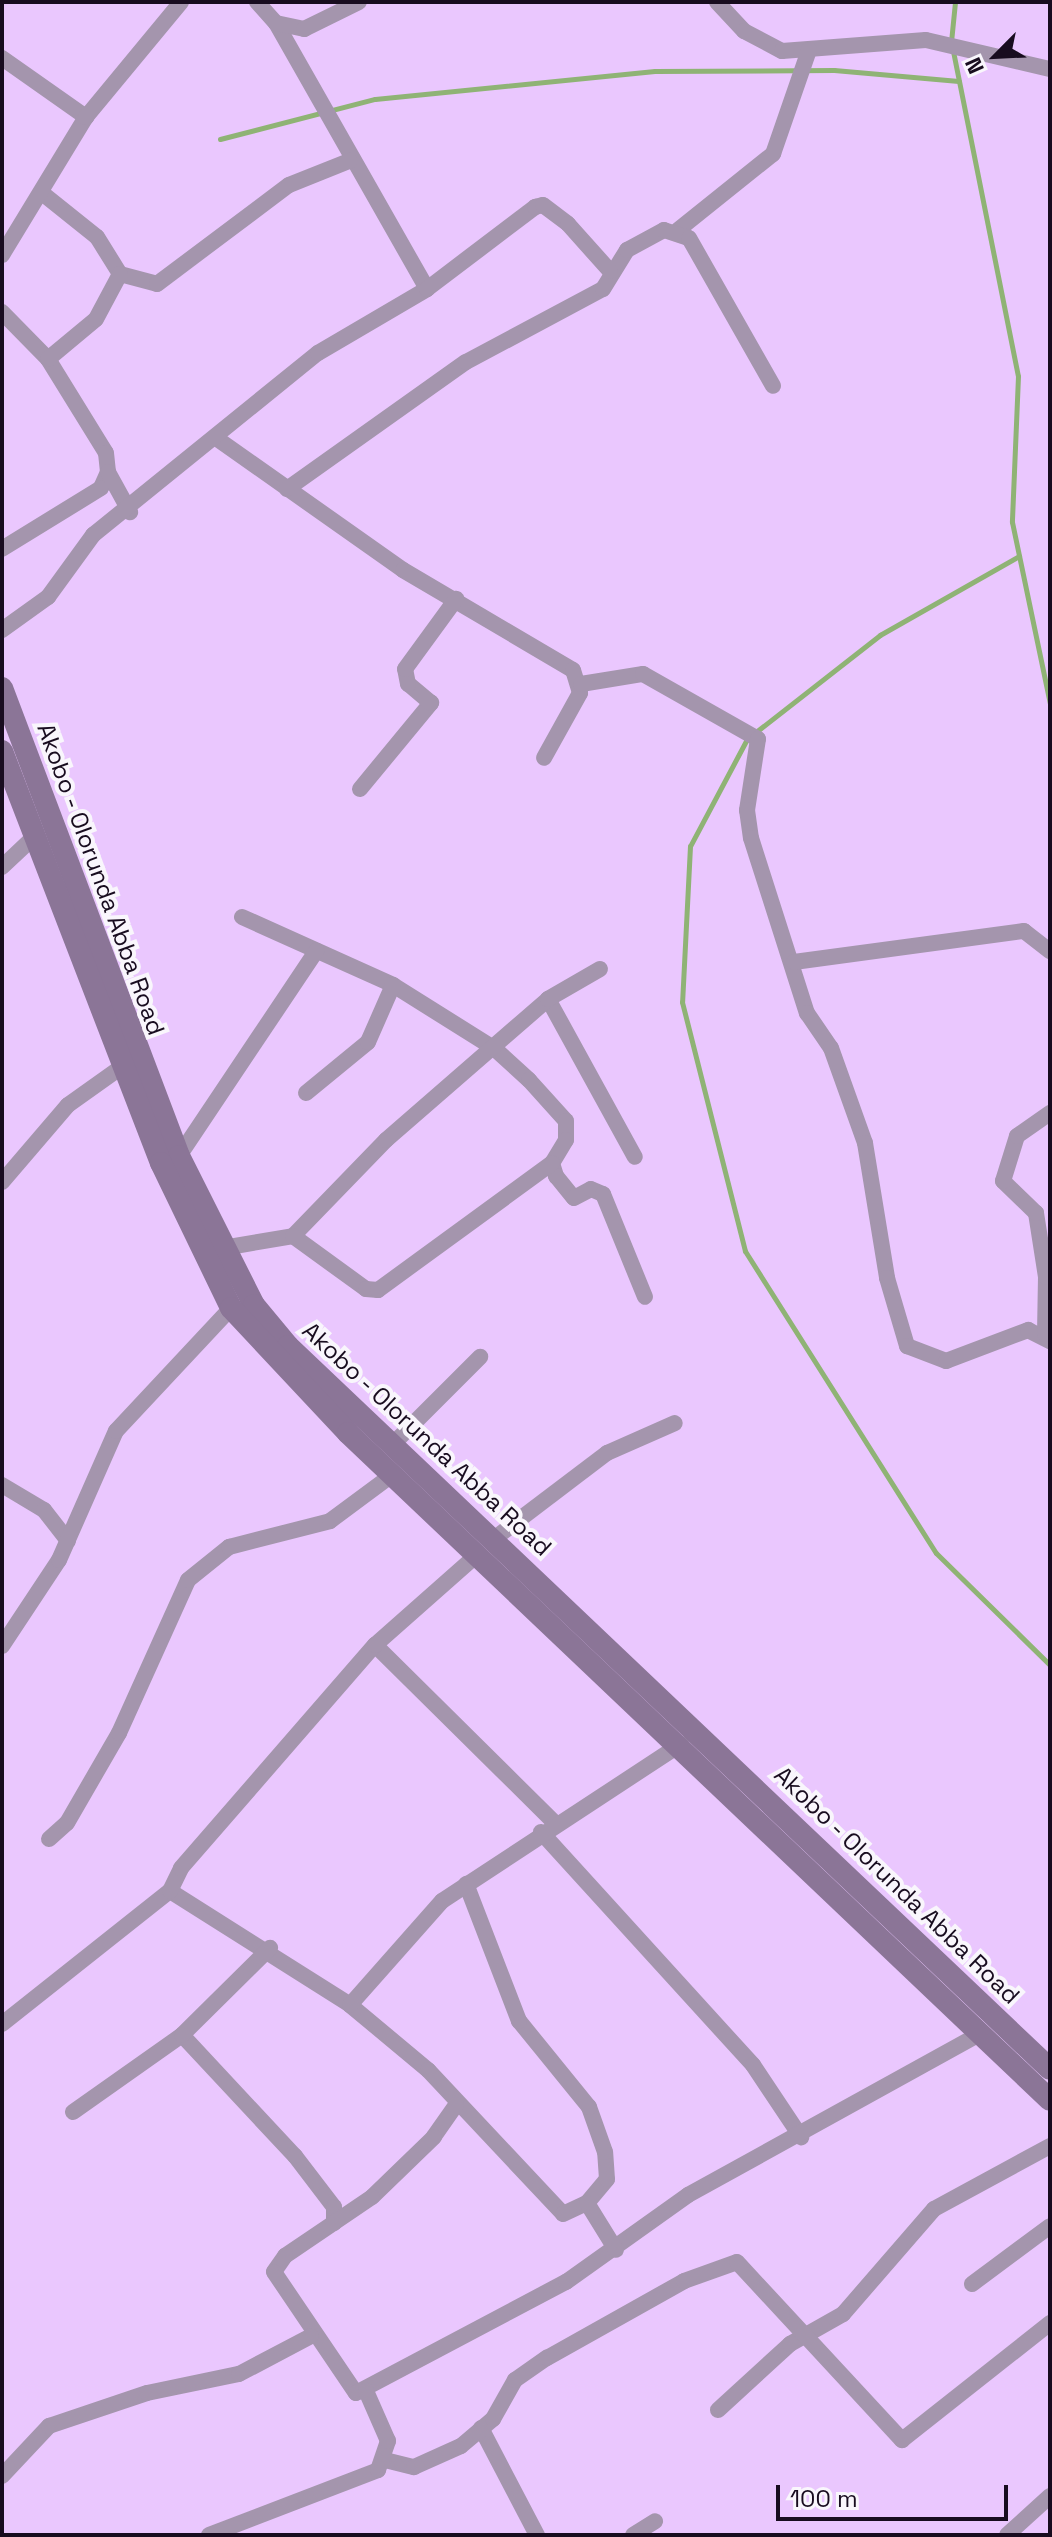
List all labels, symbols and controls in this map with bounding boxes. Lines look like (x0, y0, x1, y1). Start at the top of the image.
north arrow (956, 16, 1036, 96)
text: N (958, 53, 990, 78)
street label: Akobo - Olorunda Abba Road (31, 718, 171, 1040)
street label: Akobo - Olorunda Abba Road (296, 1315, 558, 1563)
street label: Akobo - Olorunda Abba Road (768, 1760, 1026, 2010)
scale bar (780, 2469, 1012, 2519)
text: 100 m (790, 2483, 858, 2514)

